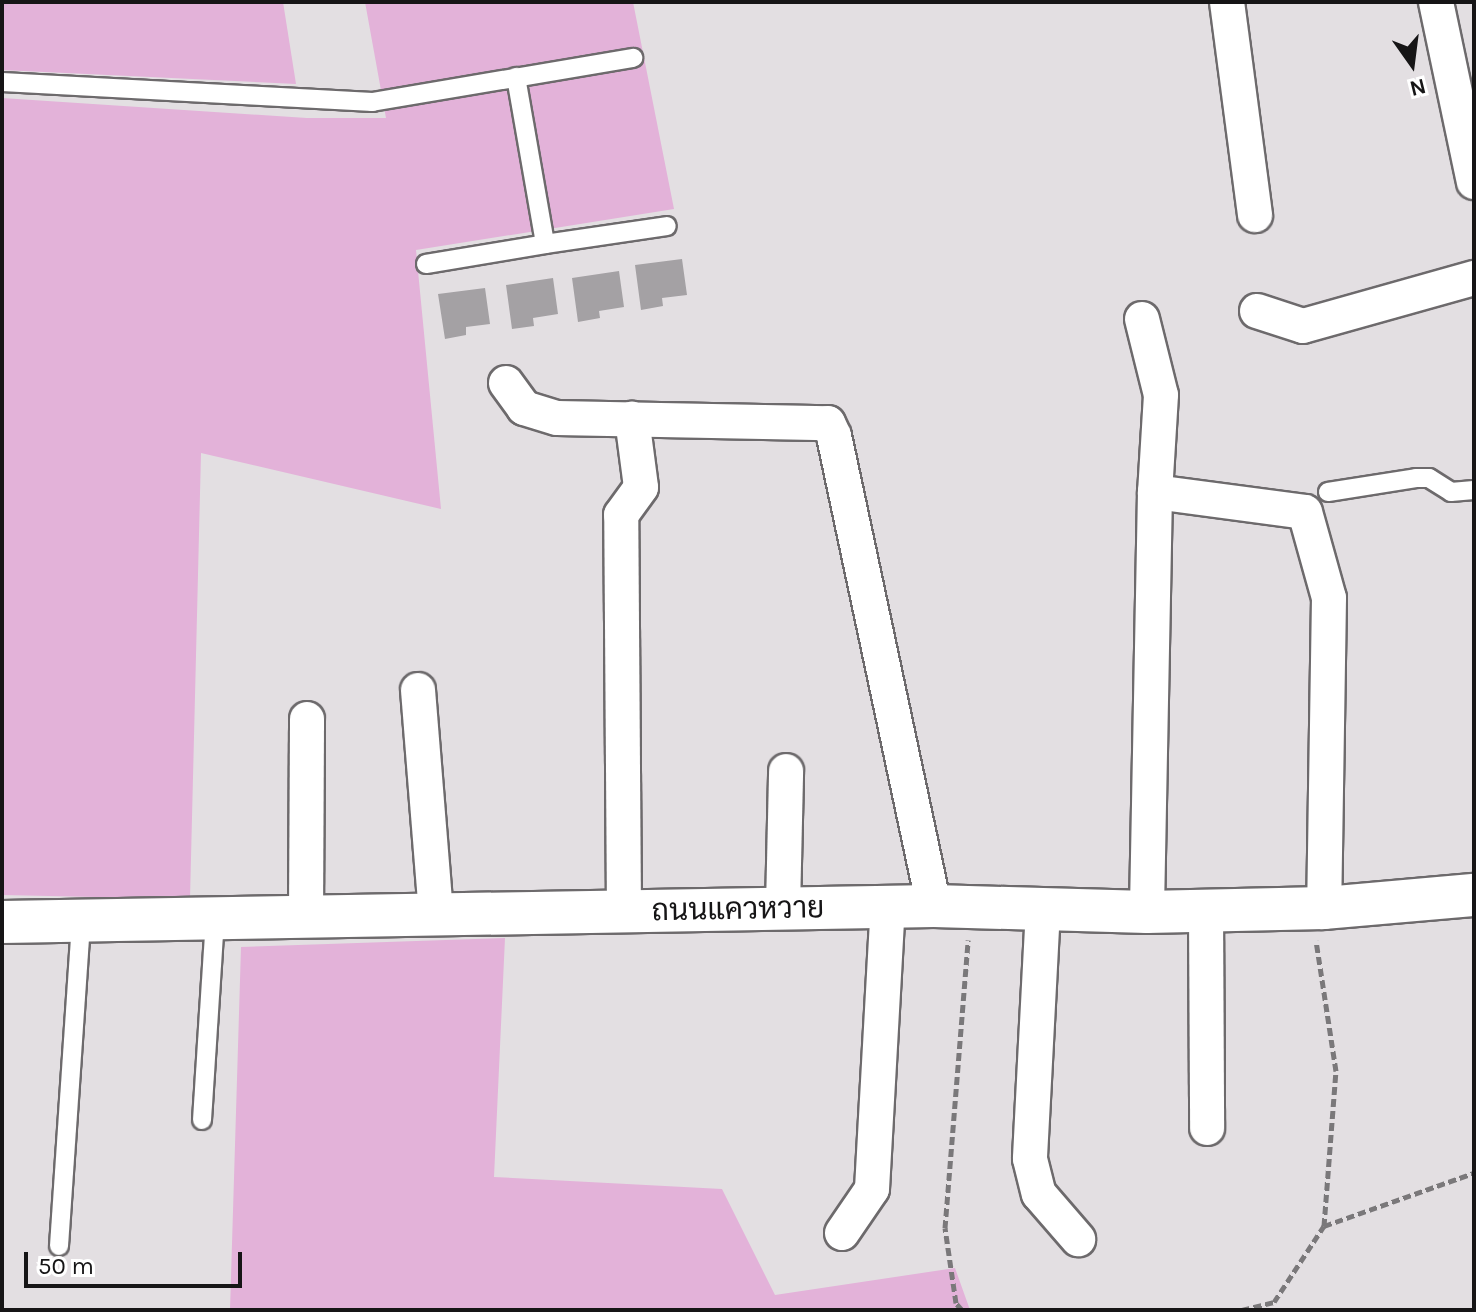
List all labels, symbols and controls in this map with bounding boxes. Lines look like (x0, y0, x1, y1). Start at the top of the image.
north arrow (1372, 24, 1452, 104)
text: N (1407, 73, 1429, 102)
street label: ถนนแควหวาย (651, 889, 825, 929)
scale bar (28, 1236, 246, 1286)
text: 50 m (38, 1252, 94, 1280)

